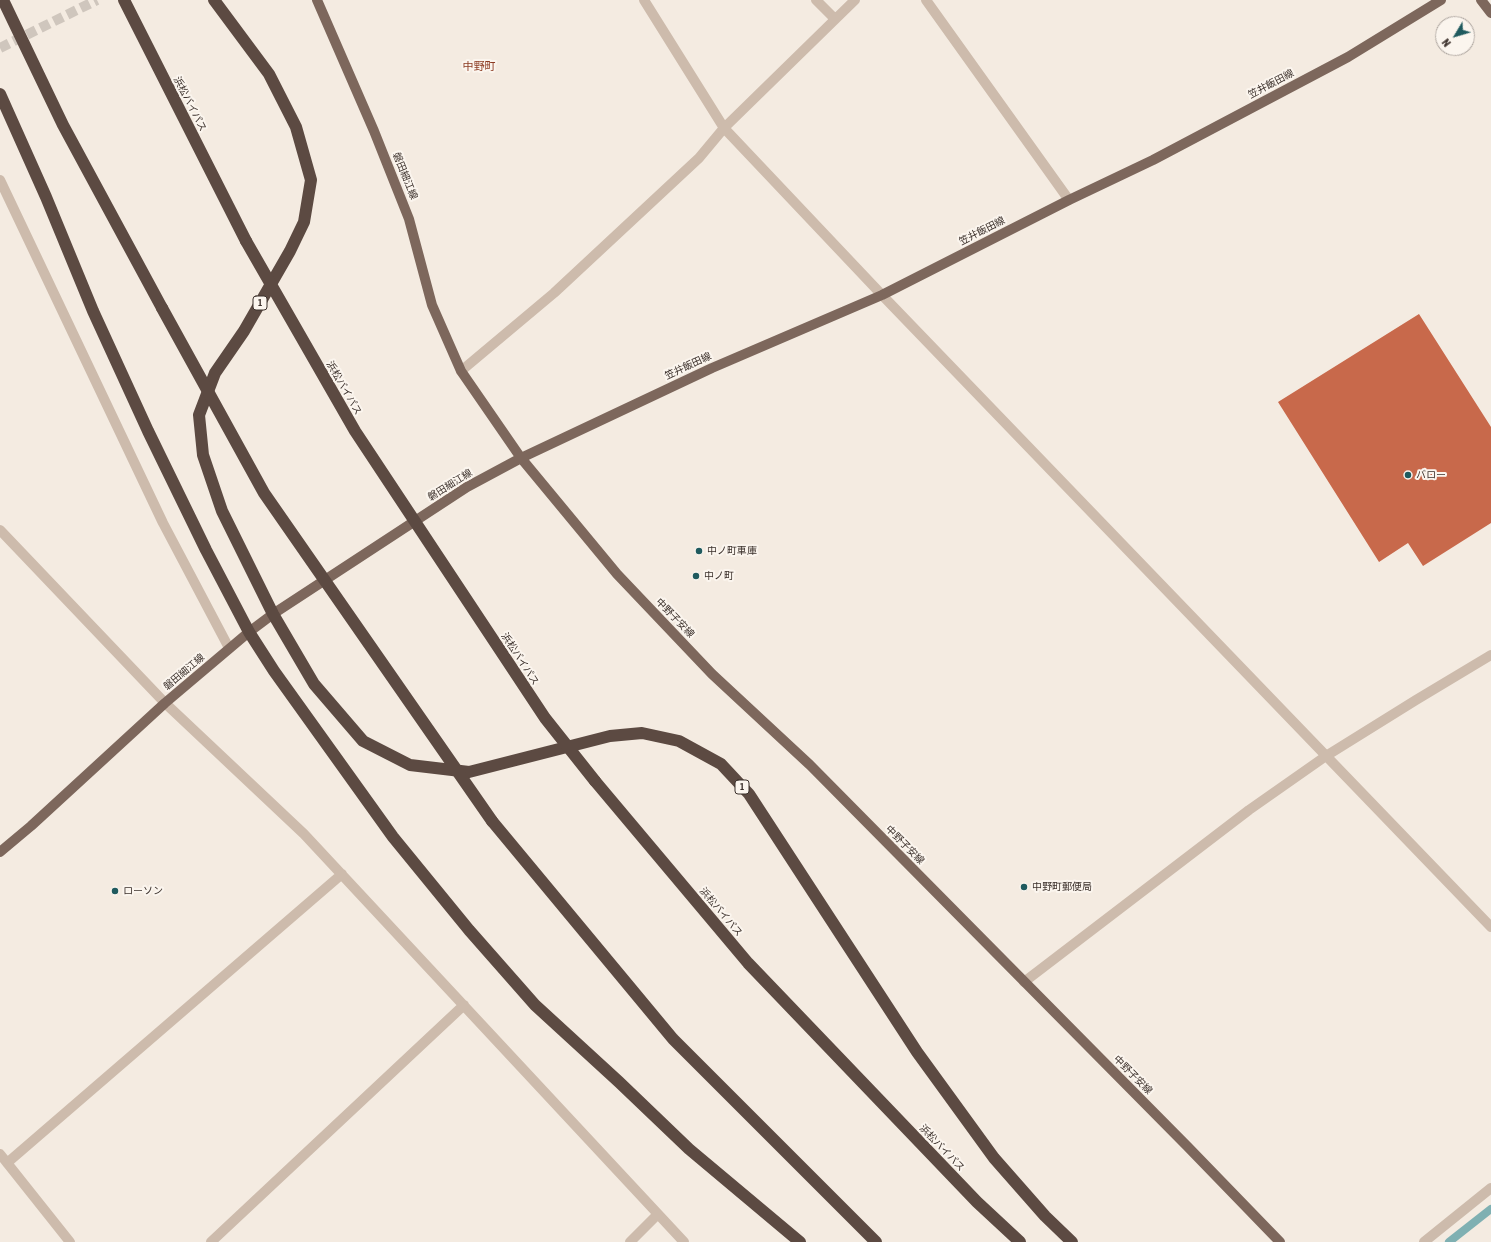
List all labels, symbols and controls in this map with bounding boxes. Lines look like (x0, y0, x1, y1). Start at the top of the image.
north arrow (1435, 16, 1475, 56)
text: N (1440, 37, 1453, 49)
district label: 中野町 (463, 60, 495, 74)
street label: 笠井飯田線 (1246, 67, 1296, 101)
street label: 浜松バイパス (171, 75, 209, 133)
street label: 磐田細江線 (390, 151, 420, 201)
street label: 笠井飯田線 (957, 214, 1007, 248)
road number: 1 (253, 296, 267, 310)
street label: 笠井飯田線 (663, 350, 713, 382)
street label: 浜松バイパス (324, 359, 364, 417)
street label: 磐田細江線 (426, 467, 474, 503)
place label: バロー (1416, 469, 1446, 481)
marker: バロー (1403, 470, 1413, 480)
place label: 中ノ町車庫 (707, 545, 757, 557)
marker: 中ノ町車庫 (694, 546, 704, 556)
place label: 中ノ町 (704, 570, 734, 582)
marker: 中ノ町 (691, 571, 701, 581)
street label: 中野子安線 (653, 596, 697, 640)
street label: 浜松バイパス (499, 631, 541, 687)
street label: 磐田細江線 (161, 651, 207, 693)
road number: 1 (735, 780, 749, 794)
street label: 中野子安線 (883, 823, 927, 867)
place label: 中野町郵便局 (1032, 881, 1092, 893)
marker: 中野町郵便局 (1019, 882, 1029, 892)
place label: ローソン (123, 885, 163, 897)
street label: 浜松バイパス (697, 885, 745, 939)
marker: ローソン (110, 886, 120, 896)
street label: 中野子安線 (1111, 1053, 1155, 1097)
street label: 浜松バイパス (917, 1122, 967, 1174)

